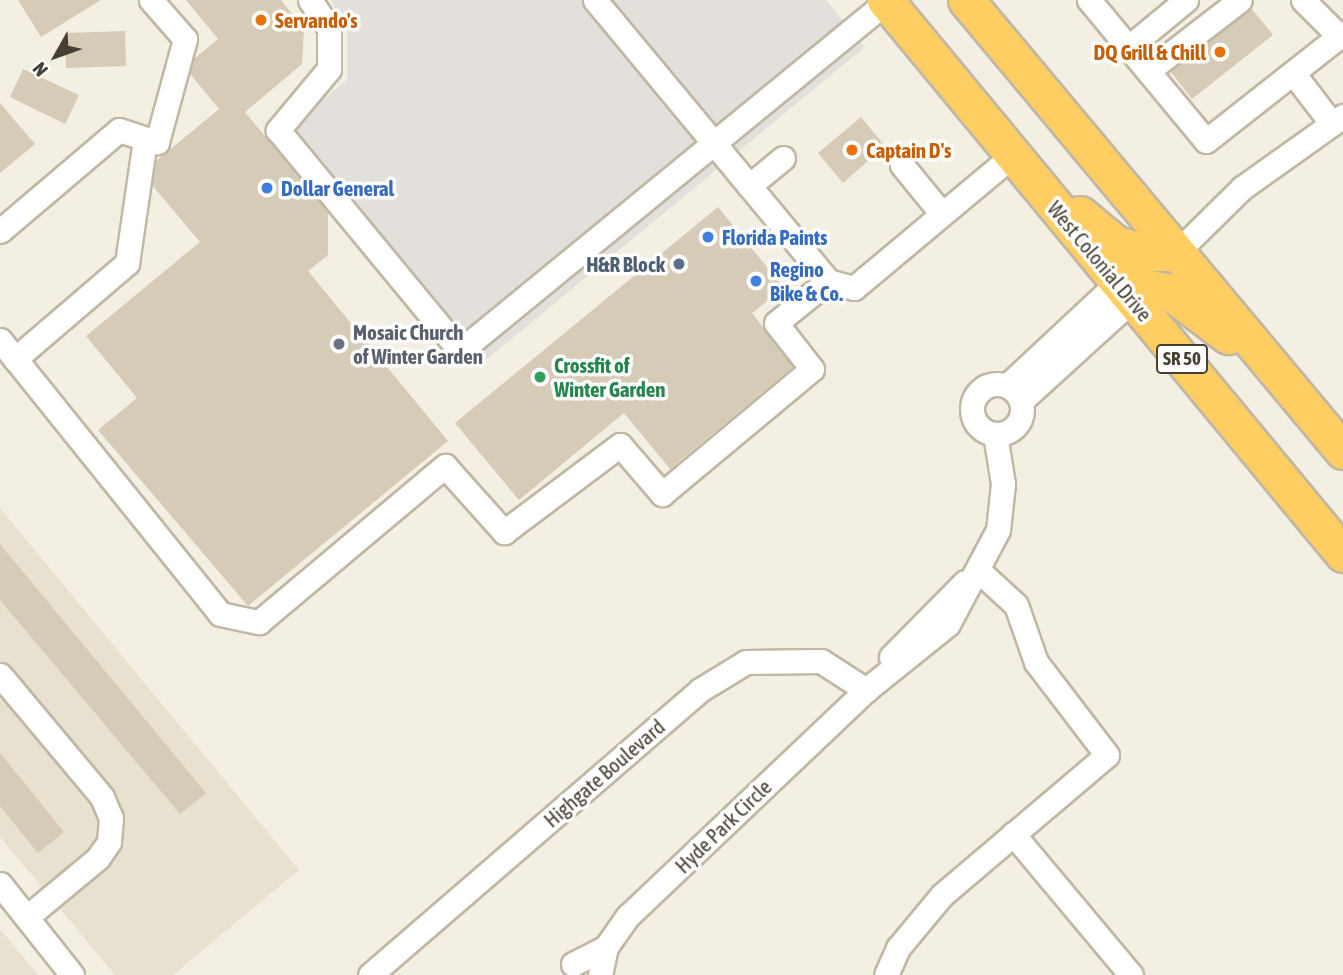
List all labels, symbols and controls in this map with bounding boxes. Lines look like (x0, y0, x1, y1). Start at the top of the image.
place label: Servando's (275, 7, 358, 33)
marker: Servando's (253, 12, 269, 28)
north arrow (21, 21, 91, 91)
place label: DQ Grill & Chill (1094, 39, 1206, 65)
marker: DQ Grill & Chill (1212, 44, 1228, 60)
text: N (28, 58, 52, 81)
place label: Captain D's (866, 137, 951, 163)
marker: Captain D's (844, 142, 860, 158)
place label: Dollar General (281, 175, 394, 201)
marker: Dollar General (259, 180, 275, 196)
street label: West Colonial Drive (1042, 196, 1158, 326)
place label: Florida Paints (722, 224, 827, 250)
marker: Florida Paints (700, 229, 716, 245)
place label: H&R Block (586, 251, 665, 277)
marker: H&R Block (671, 256, 687, 272)
place label: Regino Bike & Co. (770, 256, 843, 306)
marker: Regino Bike & Co. (748, 273, 764, 289)
place label: Mosaic Church of Winter Garden (353, 319, 483, 369)
marker: Mosaic Church of Winter Garden (331, 336, 347, 352)
road number: SR 50 (1156, 344, 1208, 374)
place label: Crossfit of Winter Garden (554, 352, 665, 402)
marker: Crossfit of Winter Garden (532, 369, 548, 385)
street label: Highgate Boulevard (538, 714, 670, 832)
street label: Hyde Park Circle (670, 774, 776, 878)

